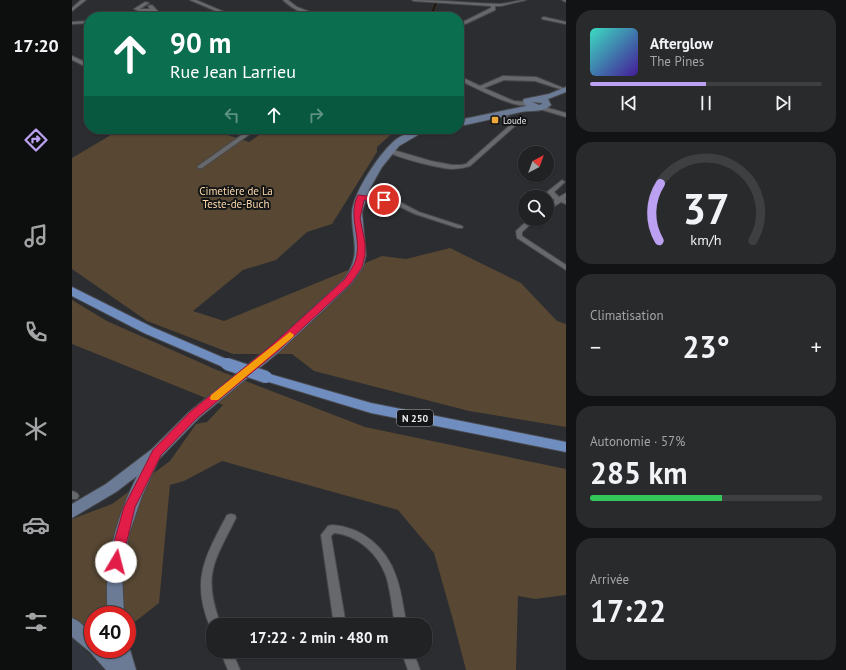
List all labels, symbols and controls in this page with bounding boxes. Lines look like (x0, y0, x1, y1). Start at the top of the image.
text: 90 m (170, 24, 231, 61)
icon: ahead (104, 28, 156, 80)
text: 17:20 (13, 34, 59, 57)
text: Afterglow (650, 34, 713, 53)
text: The Pines (650, 53, 704, 70)
text: Rue Jean Larrieu (170, 60, 296, 83)
icon: previous (618, 92, 640, 114)
icon: pause (695, 92, 717, 114)
icon: next (772, 92, 794, 114)
icon: left (221, 104, 243, 126)
icon: ahead (263, 104, 285, 126)
icon: right (305, 104, 327, 126)
marker: Loude (490, 115, 500, 125)
place label: Loude (503, 115, 527, 126)
icon: directions (22, 126, 50, 154)
north arrow (518, 146, 554, 182)
map controls (518, 146, 554, 226)
text: 37 (682, 182, 730, 235)
pin (367, 183, 401, 217)
park label: Cimetière de La Teste-de-Buch (199, 184, 273, 211)
icon: arrive (373, 189, 395, 211)
button: search (518, 190, 554, 226)
icon: music (22, 222, 50, 250)
text: km/h (690, 230, 722, 249)
text: Climatisation (590, 307, 664, 324)
icon: phone (22, 318, 50, 346)
text: 23° (682, 327, 730, 366)
text: − (590, 333, 601, 361)
text: + (811, 333, 822, 361)
road number: N 250 (397, 410, 433, 426)
icon: climate (22, 415, 50, 443)
text: Autonomie · 57% (590, 433, 685, 450)
text: 285 km (590, 453, 688, 492)
icon: car (22, 511, 50, 539)
position arrow (95, 541, 137, 583)
text: Arrivée (590, 571, 629, 588)
text: 17:22 (590, 591, 666, 630)
speed limit sign: 40 (84, 606, 136, 658)
icon: filters (22, 608, 50, 636)
text: 17:22 · 2 min · 480 m (250, 628, 388, 647)

